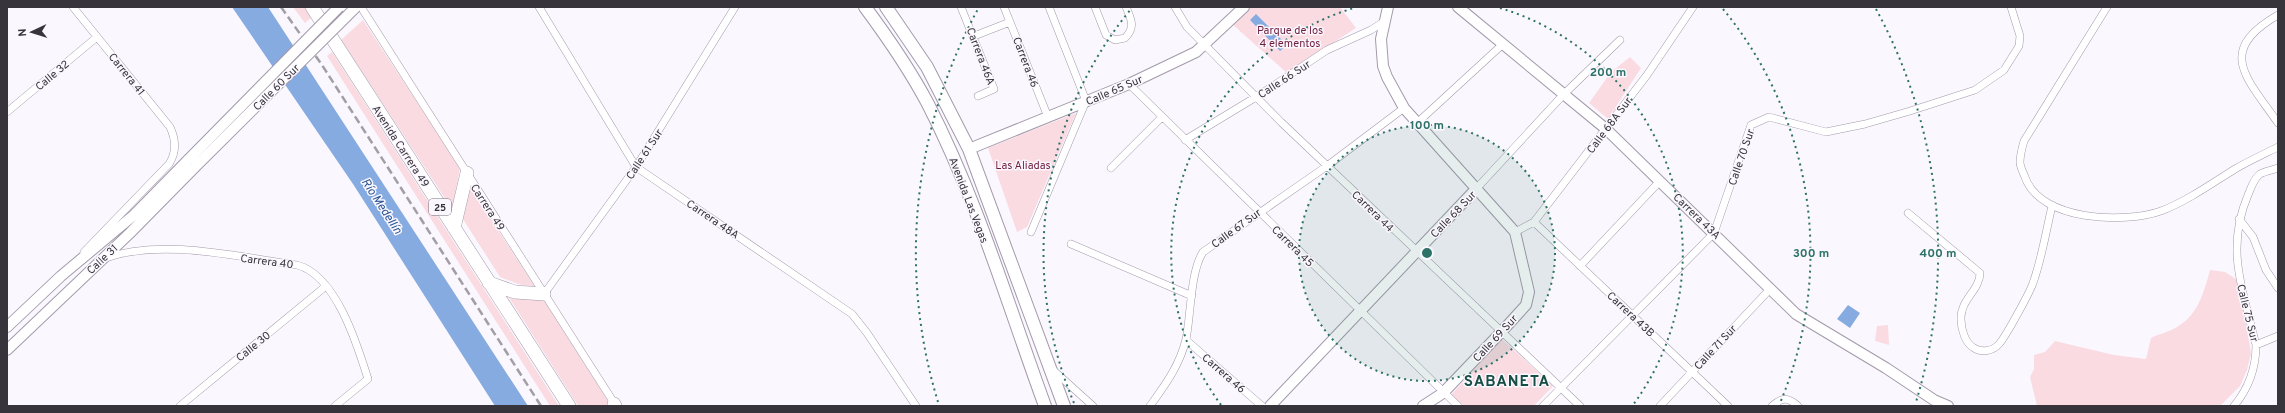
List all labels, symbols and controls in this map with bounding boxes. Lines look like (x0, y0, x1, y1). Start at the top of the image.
north arrow (12, 12, 52, 52)
park label: Parque de los 4 elementos (1257, 24, 1323, 51)
street label: Carrera 46A (963, 26, 997, 87)
text: N (16, 28, 30, 37)
street label: Carrera 46 (1009, 35, 1041, 90)
street label: Carrera 41 (105, 51, 148, 99)
street label: Calle 32 (33, 57, 73, 94)
street label: Calle 66 Sur (1256, 57, 1314, 102)
street label: Calle 60 Sur (250, 61, 304, 114)
text: 200 m (1590, 65, 1626, 81)
street label: Calle 65 Sur (1084, 72, 1146, 109)
street label: Calle 68A Sur (1584, 94, 1636, 157)
street label: Avenida Carrera 49 (368, 103, 432, 190)
text: 100 m (1410, 118, 1444, 134)
street label: Calle 61 Sur (623, 126, 667, 183)
street label: Calle 70 Sur (1726, 127, 1758, 187)
street label: Avenida Las Vegas (945, 155, 991, 245)
park label: Las Aliadas (995, 159, 1051, 173)
water label: Río Medellín (357, 176, 405, 238)
street label: Carrera 49 (467, 182, 507, 234)
street label: Carrera 44 (1348, 188, 1396, 235)
street label: Calle 68 Sur (1428, 188, 1480, 241)
street label: Carrera 43A (1670, 191, 1723, 243)
street label: Carrera 48A (683, 197, 741, 243)
road number: 25 (429, 199, 451, 215)
street label: Calle 67 Sur (1209, 206, 1265, 252)
street label: Carrera 45 (1268, 223, 1316, 270)
street label: Calle 31 (84, 242, 121, 278)
centre of rings (1420, 246, 1434, 260)
text: 300 m (1793, 246, 1829, 262)
text: 400 m (1919, 246, 1957, 262)
street label: Carrera 40 (239, 252, 294, 272)
street label: Calle 75 Sur (2233, 283, 2261, 344)
street label: Carrera 43B (1603, 289, 1657, 340)
street label: Calle 69 Sur (1470, 312, 1522, 365)
street label: Calle 71 Sur (1691, 322, 1741, 373)
street label: Calle 30 (233, 329, 274, 365)
street label: Carrera 46 (1199, 351, 1248, 396)
district label: SABANETA (1464, 373, 1550, 392)

